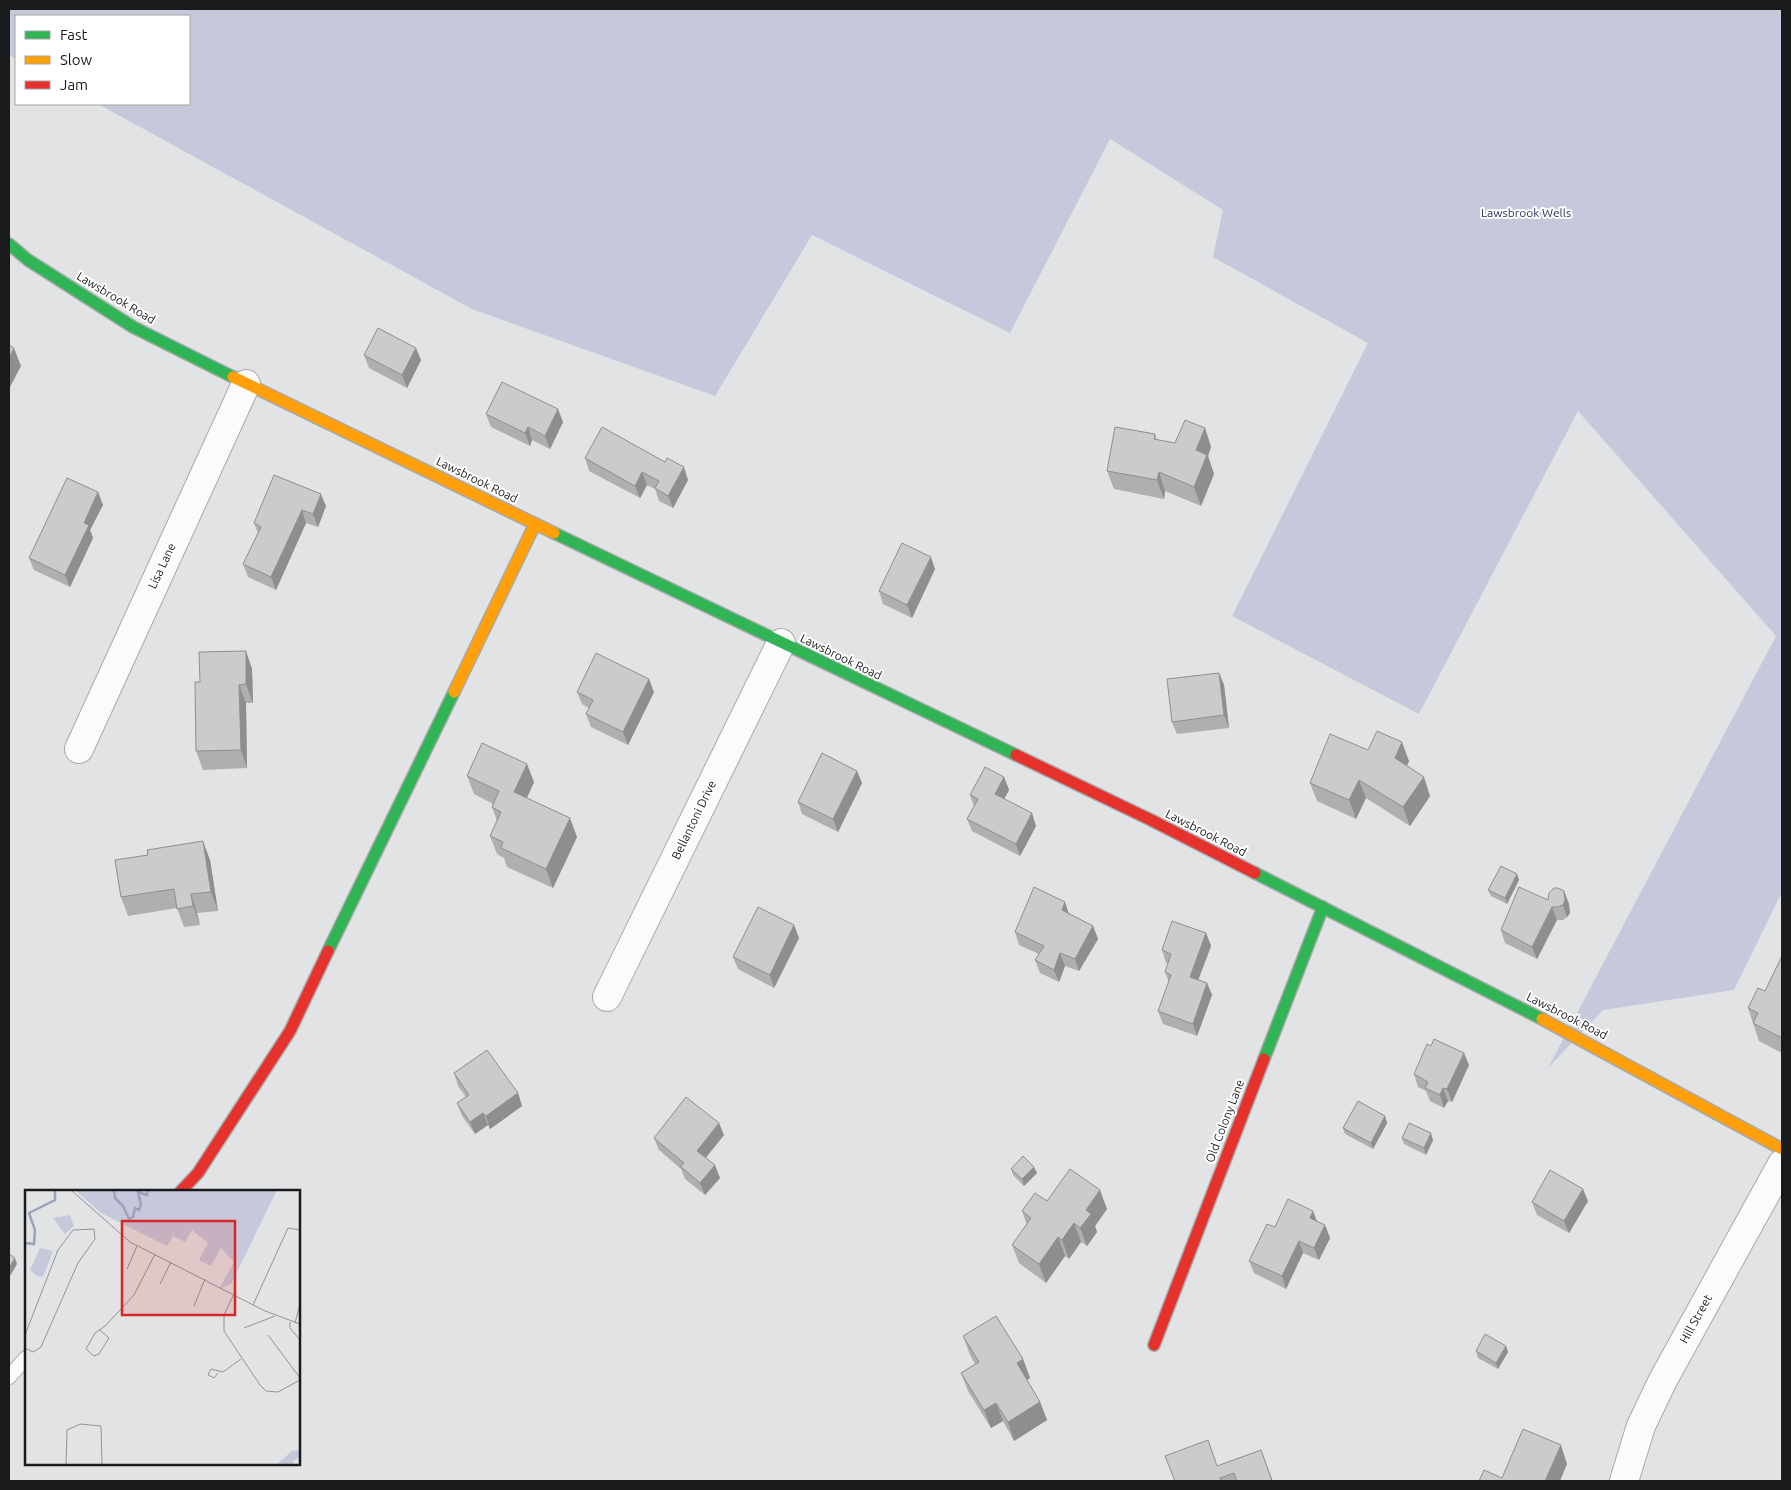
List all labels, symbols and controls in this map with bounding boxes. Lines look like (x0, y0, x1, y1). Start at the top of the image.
legend (15, 15, 190, 105)
text: Fast (60, 26, 88, 43)
text: Slow (60, 51, 93, 68)
text: Jam (60, 76, 88, 93)
park label: Lawsbrook Wells (1481, 206, 1571, 219)
street label: Lawsbrook Road (75, 269, 158, 326)
street label: Lawsbrook Road (434, 454, 520, 505)
street label: Lisa Lane (145, 541, 178, 591)
street label: Lawsbrook Road (798, 631, 884, 682)
street label: Bellantoni Drive (669, 778, 718, 861)
street label: Lawsbrook Road (1164, 807, 1249, 859)
street label: Lawsbrook Road (1525, 990, 1610, 1042)
street label: Old Colony Lane (1203, 1078, 1246, 1164)
inset map (25, 1190, 300, 1465)
street label: Hill Street (1677, 1292, 1714, 1345)

